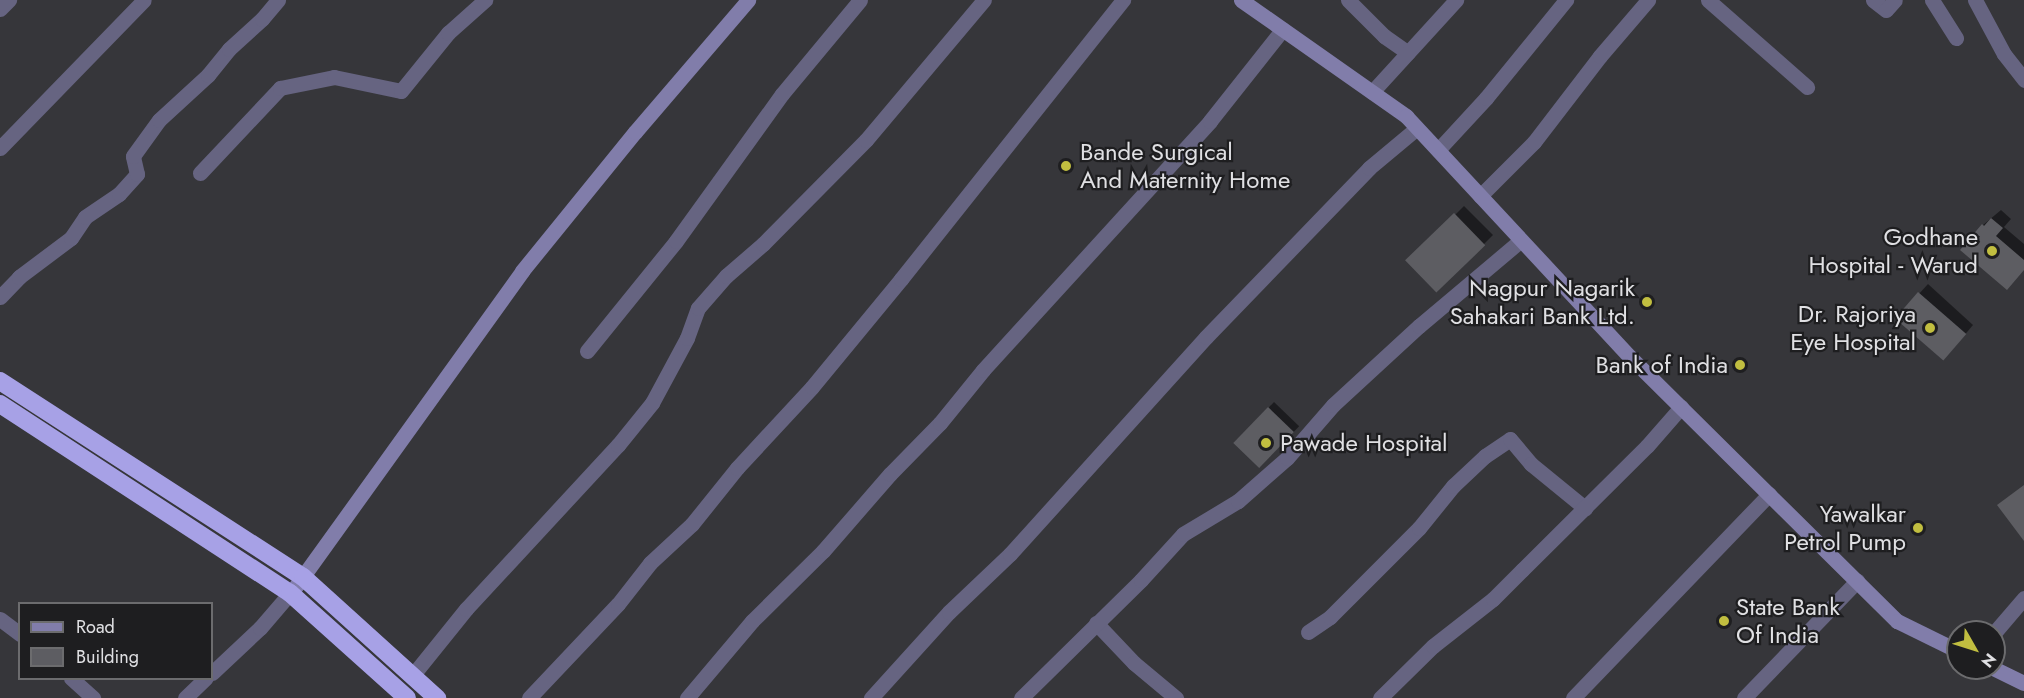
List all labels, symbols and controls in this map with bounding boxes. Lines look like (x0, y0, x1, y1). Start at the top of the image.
place label: Bande Surgical And Maternity Home (1080, 138, 1290, 194)
marker: Bande Surgical And Maternity Home (1057, 157, 1075, 175)
place label: Godhane Hospital - Warud (1808, 223, 1978, 279)
marker: Godhane Hospital - Warud (1983, 242, 2001, 260)
place label: Nagpur Nagarik Sahakari Bank Ltd. (1450, 274, 1635, 330)
marker: Nagpur Nagarik Sahakari Bank Ltd. (1640, 295, 1654, 309)
place label: Dr. Rajoriya Eye Hospital (1790, 300, 1916, 356)
marker: Dr. Rajoriya Eye Hospital (1921, 319, 1939, 337)
place label: Bank of India (1596, 351, 1728, 379)
marker: Bank of India (1733, 358, 1747, 372)
place label: Pawade Hospital (1280, 429, 1448, 457)
marker: Pawade Hospital (1257, 434, 1275, 452)
place label: Yawalkar Petrol Pump (1784, 500, 1906, 556)
marker: Yawalkar Petrol Pump (1911, 521, 1925, 535)
place label: State Bank Of India (1736, 593, 1840, 649)
legend (18, 602, 213, 680)
text: Road (76, 614, 115, 640)
marker: State Bank Of India (1717, 614, 1731, 628)
north arrow (1946, 620, 2006, 680)
text: Building (76, 644, 139, 670)
text: N (1976, 648, 2002, 673)

